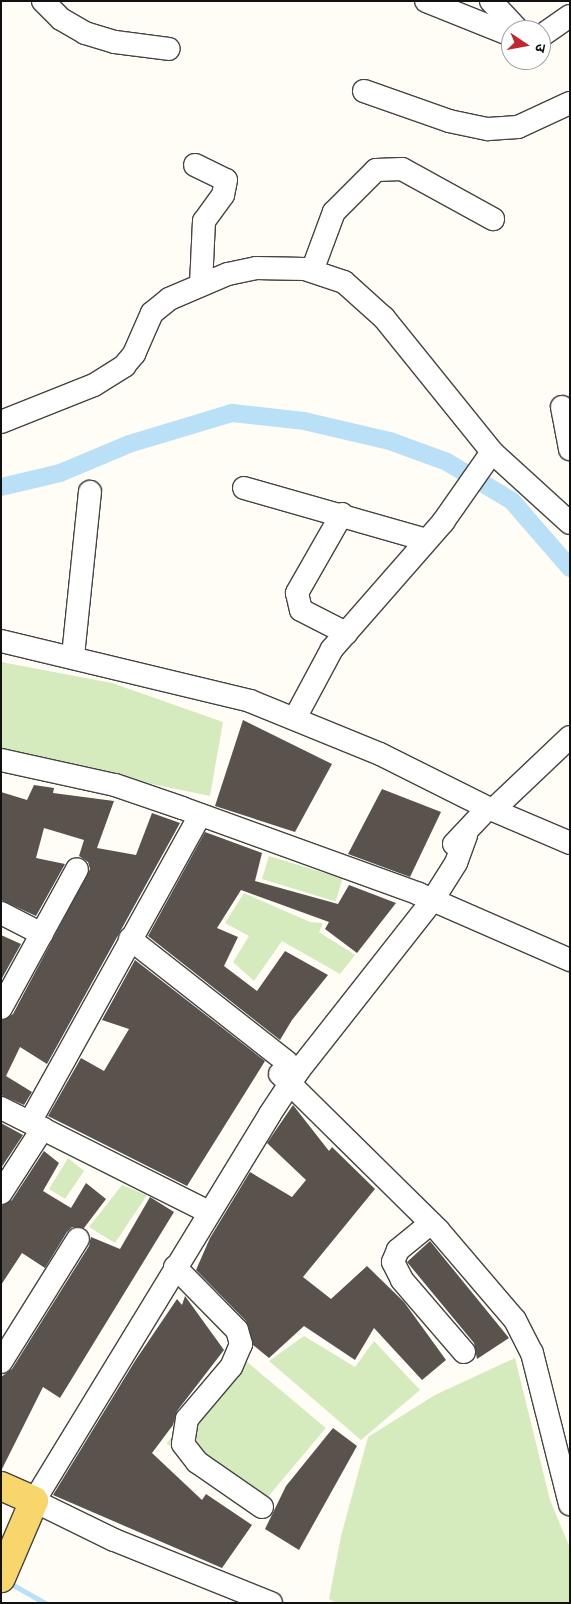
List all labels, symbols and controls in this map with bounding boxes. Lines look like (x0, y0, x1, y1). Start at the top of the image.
north arrow (501, 20, 551, 70)
text: उ (531, 42, 549, 54)

